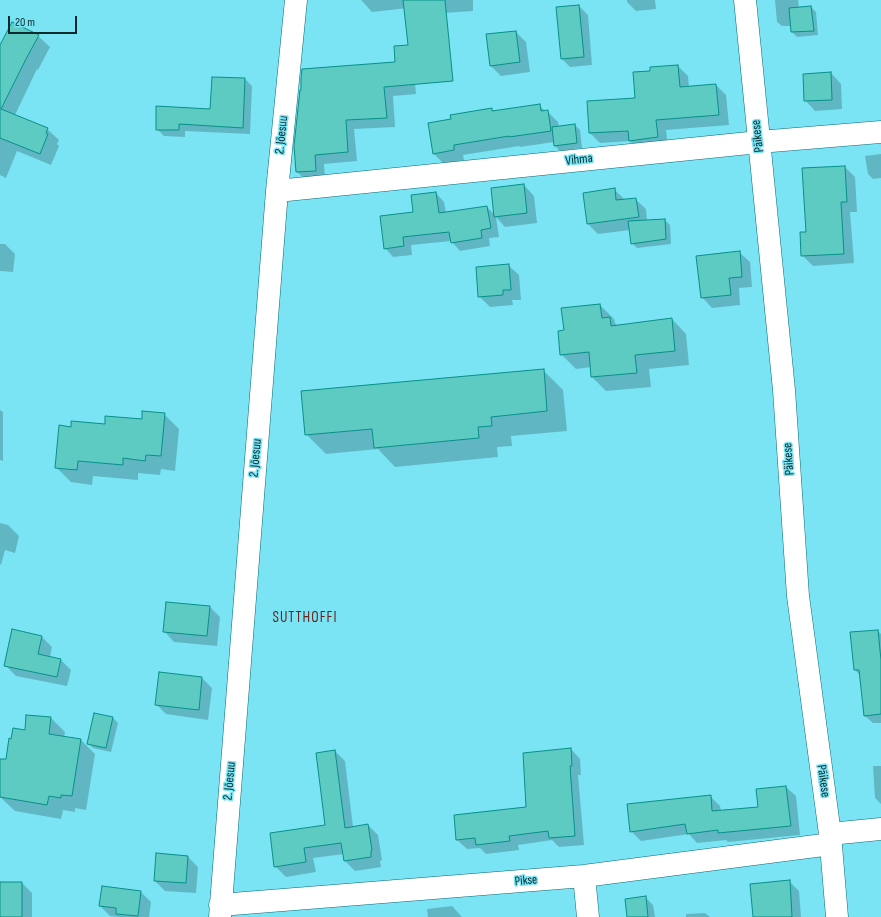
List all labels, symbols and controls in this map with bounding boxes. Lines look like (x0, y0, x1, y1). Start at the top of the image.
scale bar (10, 8, 79, 34)
text: 20 m (15, 15, 35, 30)
street label: 2. Jõesuu (272, 115, 292, 155)
street label: Päikese (749, 119, 767, 153)
street label: Vihma (565, 151, 593, 169)
street label: 2. Jõesuu (247, 438, 265, 478)
street label: Päikese (780, 442, 798, 476)
district label: SUTTHOFFI (273, 609, 337, 627)
street label: 2. Jõesuu (221, 761, 239, 801)
street label: Päikese (813, 764, 833, 798)
street label: Pikse (514, 872, 538, 890)

